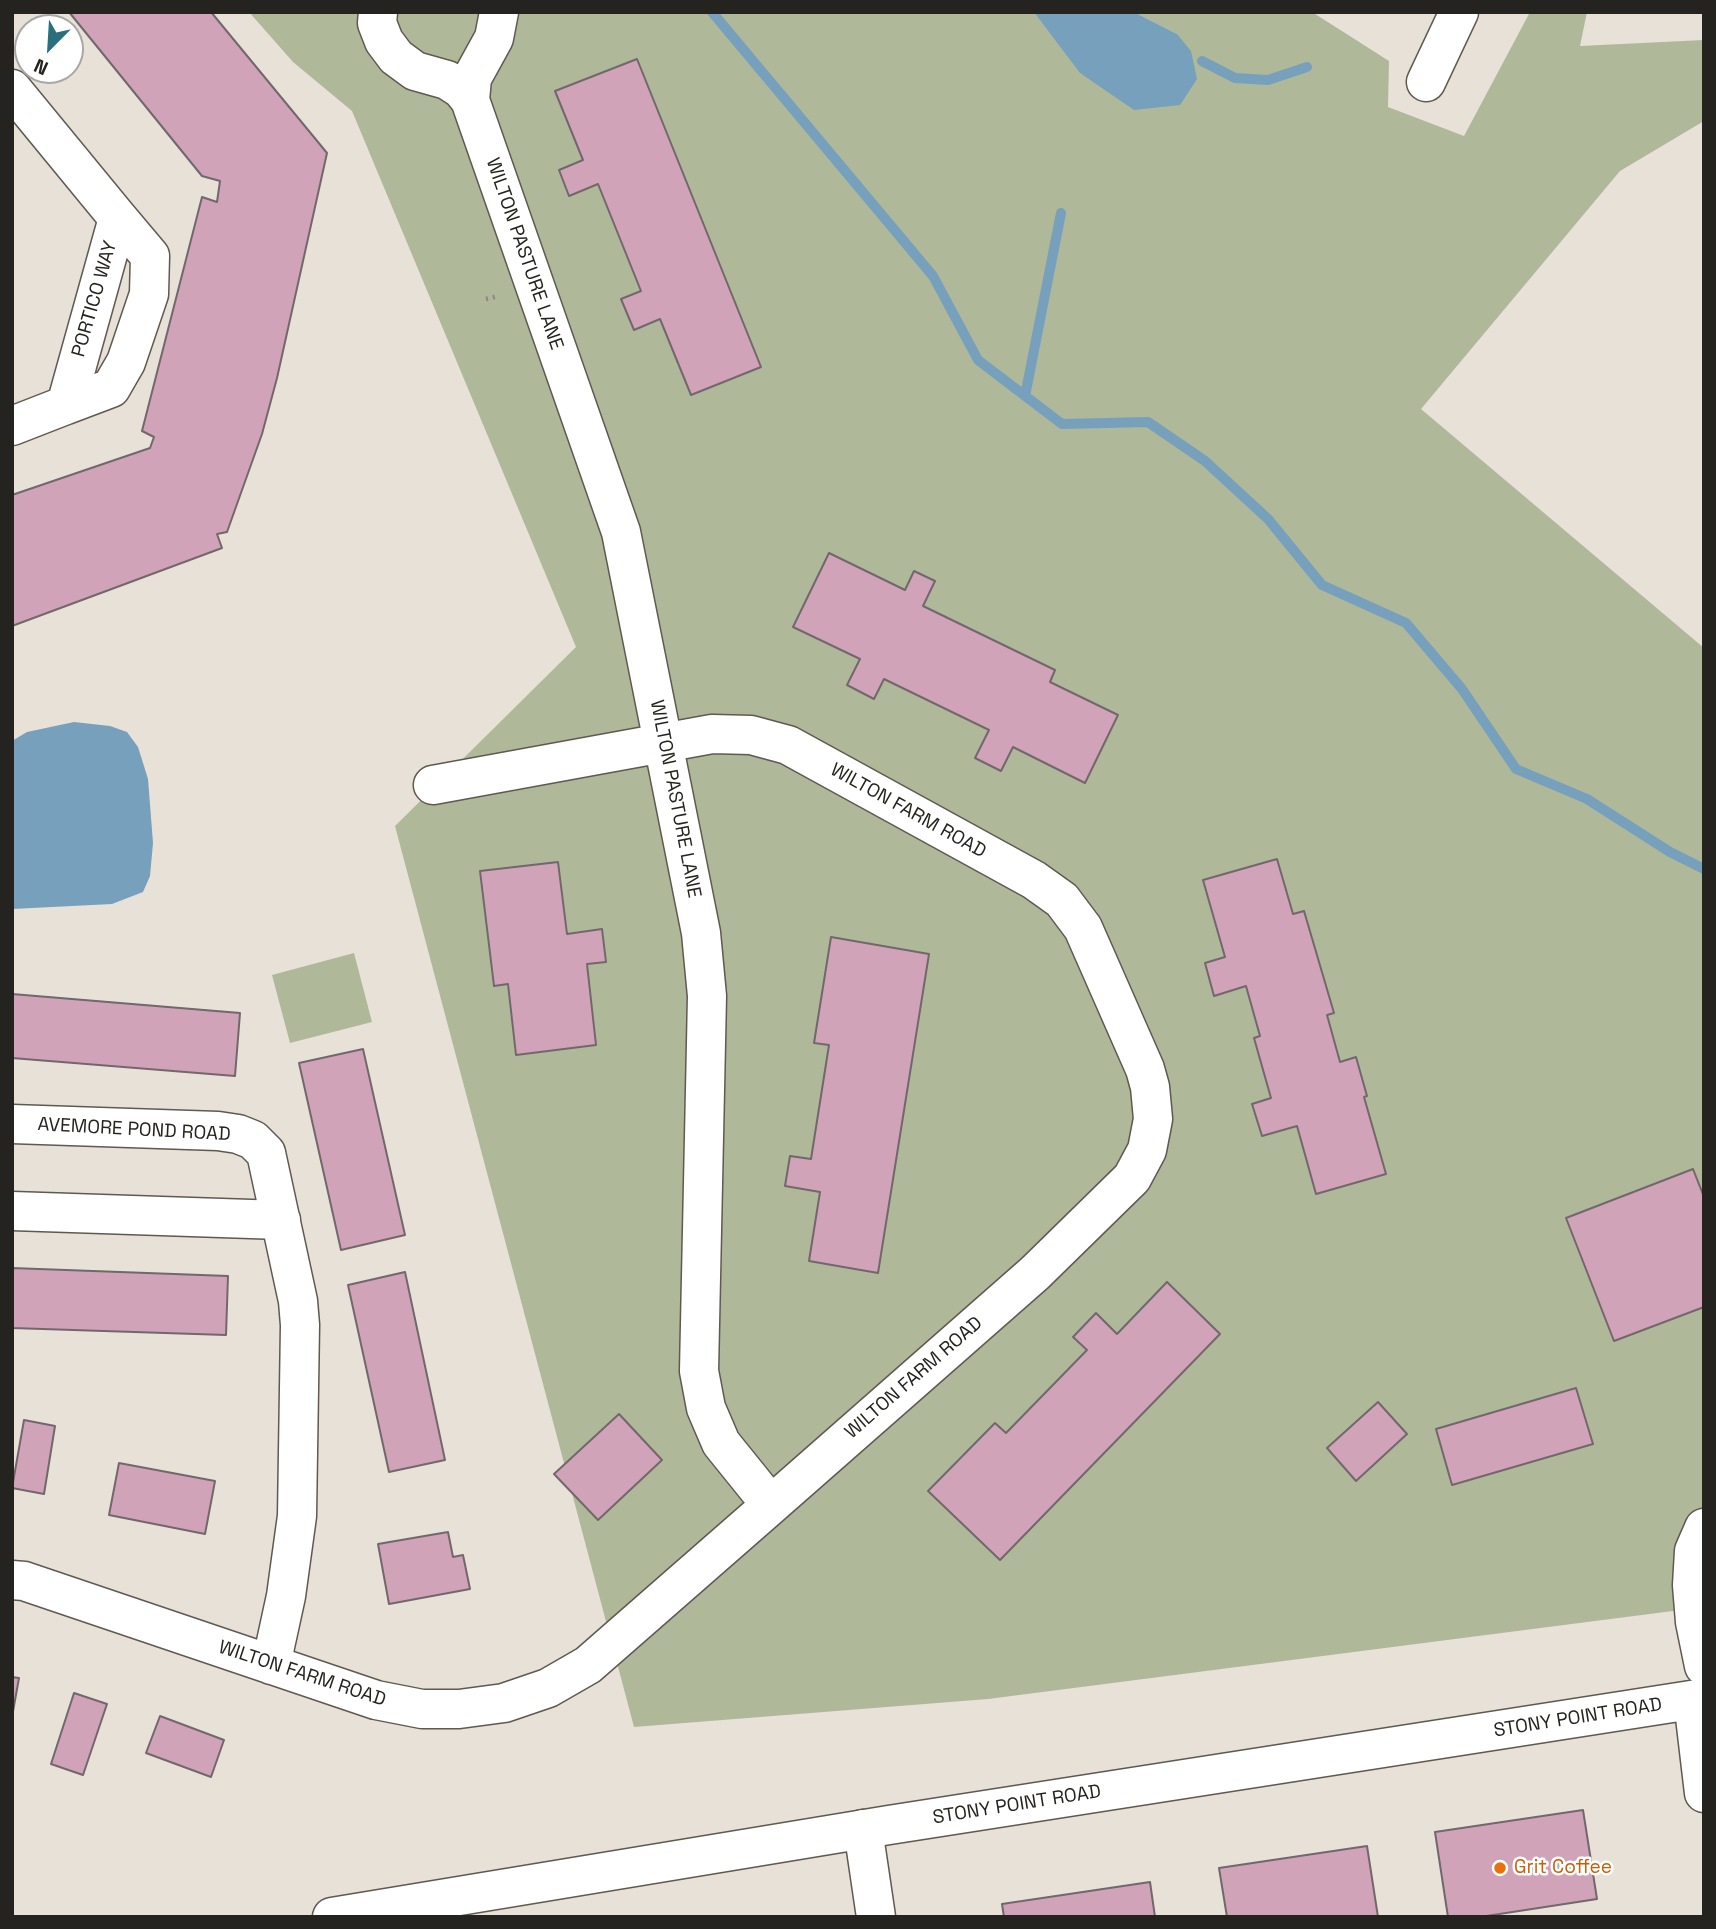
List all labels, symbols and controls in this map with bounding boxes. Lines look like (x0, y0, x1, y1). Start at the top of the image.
north arrow (14, 14, 84, 84)
text: N (30, 53, 52, 81)
street label: WILTON PASTURE LANE (480, 155, 568, 353)
street label: PORTICO WAY (68, 238, 122, 360)
street label: WILTON PASTURE LANE (645, 698, 705, 900)
street label: WILTON FARM ROAD (826, 759, 990, 863)
street label: AVEMORE POND ROAD (37, 1114, 231, 1146)
street label: WILTON FARM ROAD (841, 1312, 987, 1444)
street label: WILTON FARM ROAD (215, 1636, 389, 1712)
street label: STONY POINT ROAD (1492, 1693, 1664, 1743)
street label: STONY POINT ROAD (931, 1780, 1103, 1830)
place label: Grit Coffee (1514, 1857, 1612, 1879)
marker: Grit Coffee (1492, 1860, 1508, 1876)

